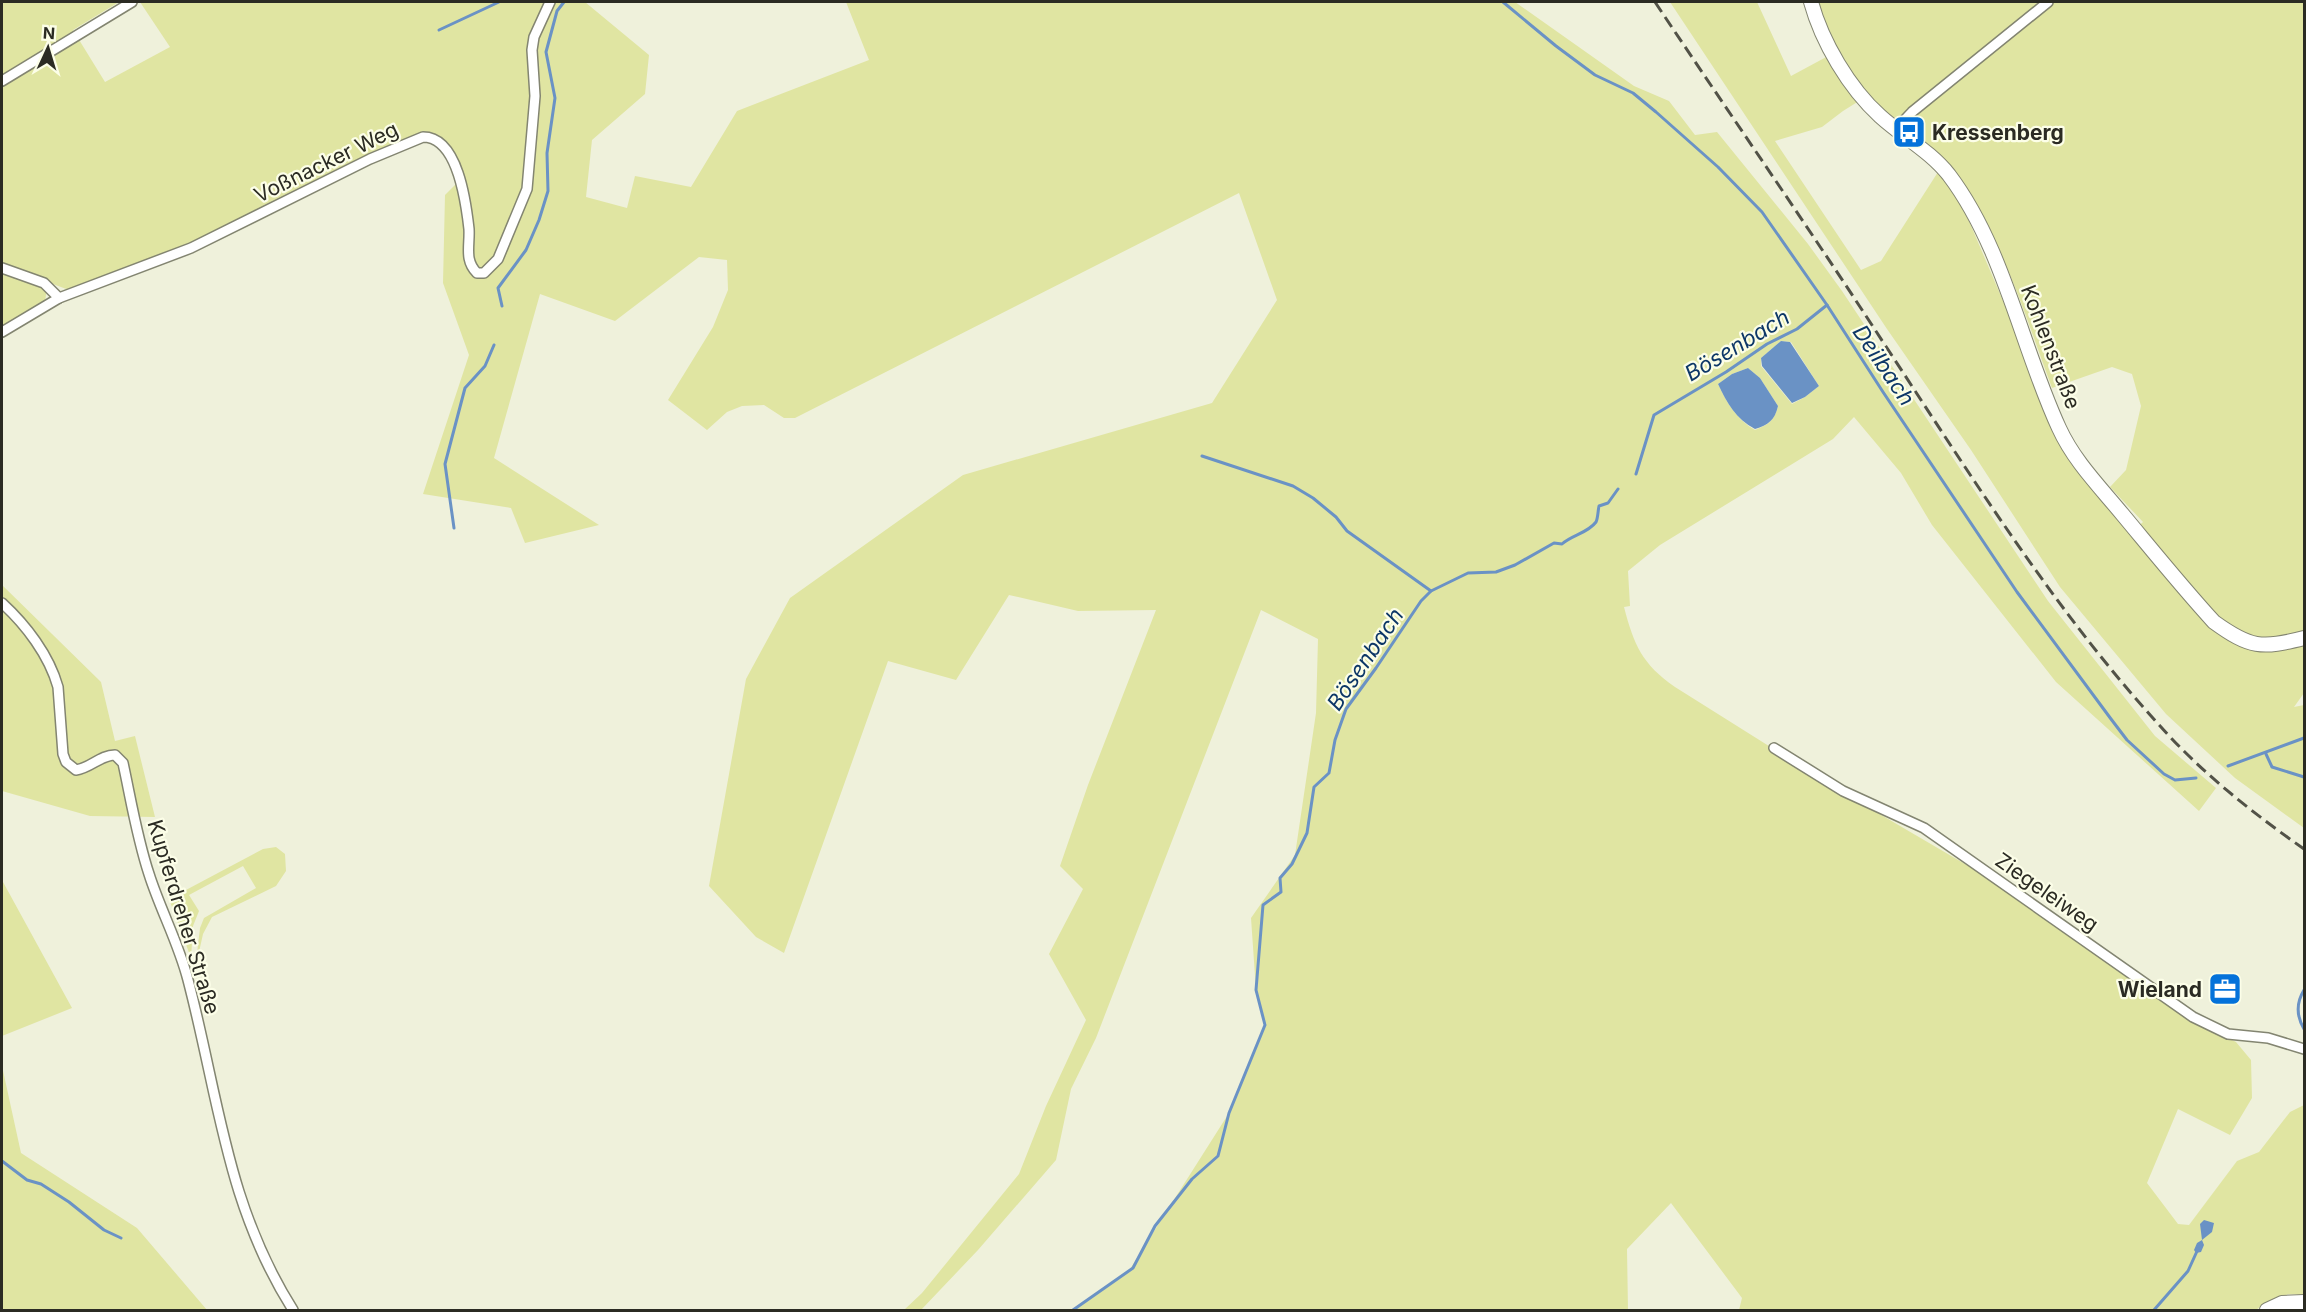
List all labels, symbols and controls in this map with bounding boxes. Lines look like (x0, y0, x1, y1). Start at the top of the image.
north arrow (18, 18, 78, 78)
text: N (42, 23, 56, 43)
bus stop icon: Kressenberg (1891, 114, 1927, 150)
street label: Voßnacker Weg (250, 116, 402, 208)
place label: Kressenberg (1932, 120, 2064, 145)
street label: Kohlenstraße (2016, 281, 2086, 413)
water label: Bösenbach (1680, 304, 1794, 386)
water label: Deilbach (1848, 320, 1920, 410)
water label: Bösenbach (1321, 603, 1409, 715)
street label: Kupferdreher Straße (143, 817, 225, 1017)
street label: Ziegeleiweg (1991, 847, 2103, 937)
office icon: Wieland (2207, 971, 2243, 1007)
place label: Wieland (2118, 977, 2202, 1002)

